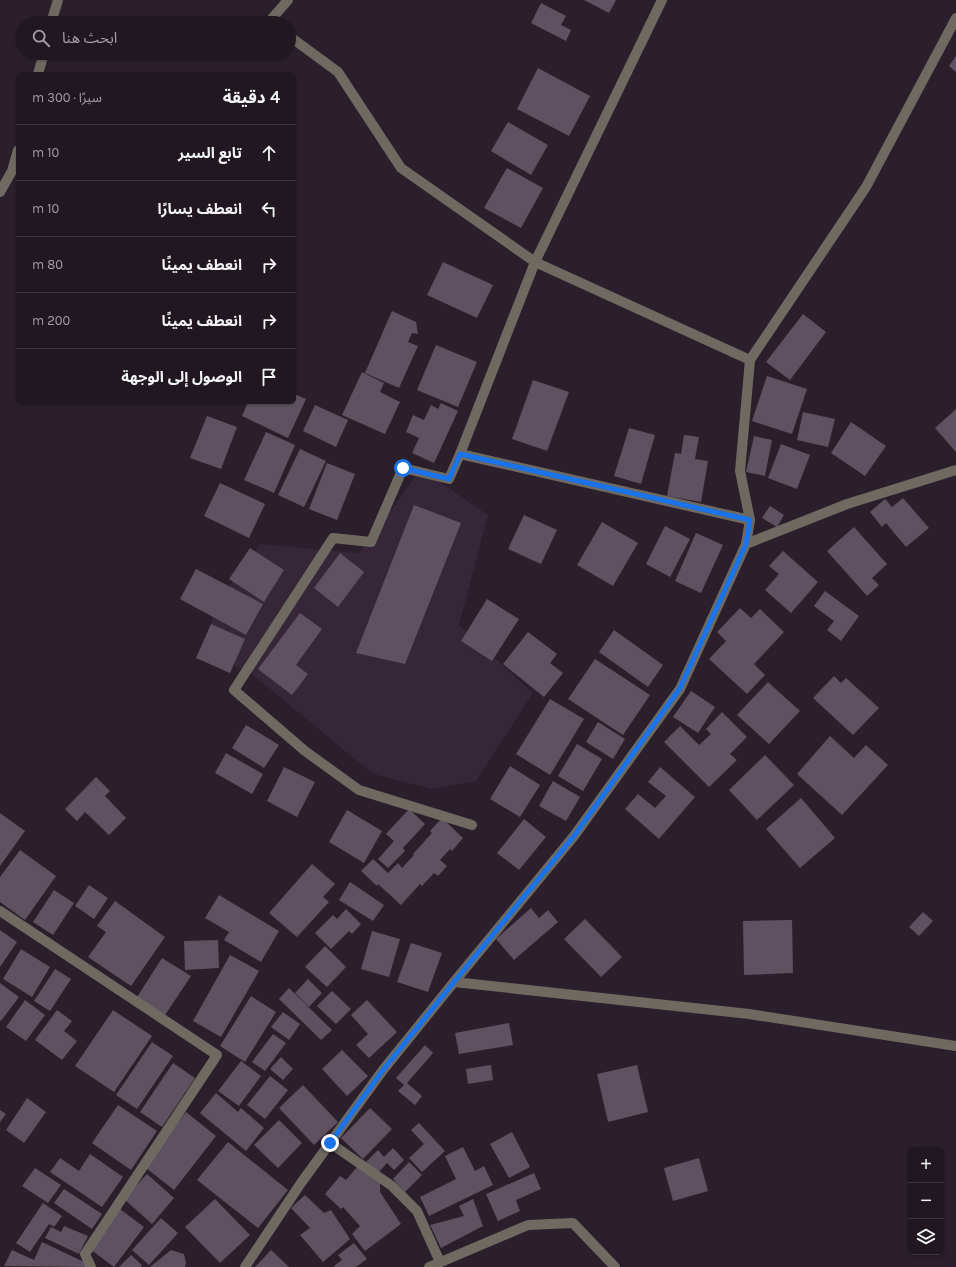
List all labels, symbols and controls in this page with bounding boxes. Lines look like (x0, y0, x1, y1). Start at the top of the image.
search box (16, 16, 296, 60)
icon: search (30, 27, 52, 49)
text: ابحث هنا (62, 29, 117, 47)
text: 4 دقيقة (223, 87, 280, 107)
text: سيرًا · 300 m (32, 90, 102, 105)
icon: ahead (258, 142, 280, 164)
text: تابع السير (178, 144, 242, 162)
text: 10 m (32, 145, 59, 160)
icon: left (258, 198, 280, 220)
text: انعطف يسارًا (158, 200, 242, 218)
text: 10 m (32, 201, 59, 216)
icon: right (258, 254, 280, 276)
text: انعطف يمينًا (162, 256, 242, 274)
text: 80 m (32, 257, 63, 272)
icon: right (258, 310, 280, 332)
text: انعطف يمينًا (162, 312, 242, 330)
text: 200 m (32, 313, 70, 328)
icon: arrive (258, 366, 280, 388)
text: الوصول إلى الوجهة (121, 368, 242, 386)
route start (394, 459, 412, 477)
route end (321, 1134, 339, 1152)
map controls (908, 1147, 944, 1255)
button: + (908, 1147, 944, 1183)
button: − (908, 1183, 944, 1219)
button: layers (908, 1219, 944, 1255)

